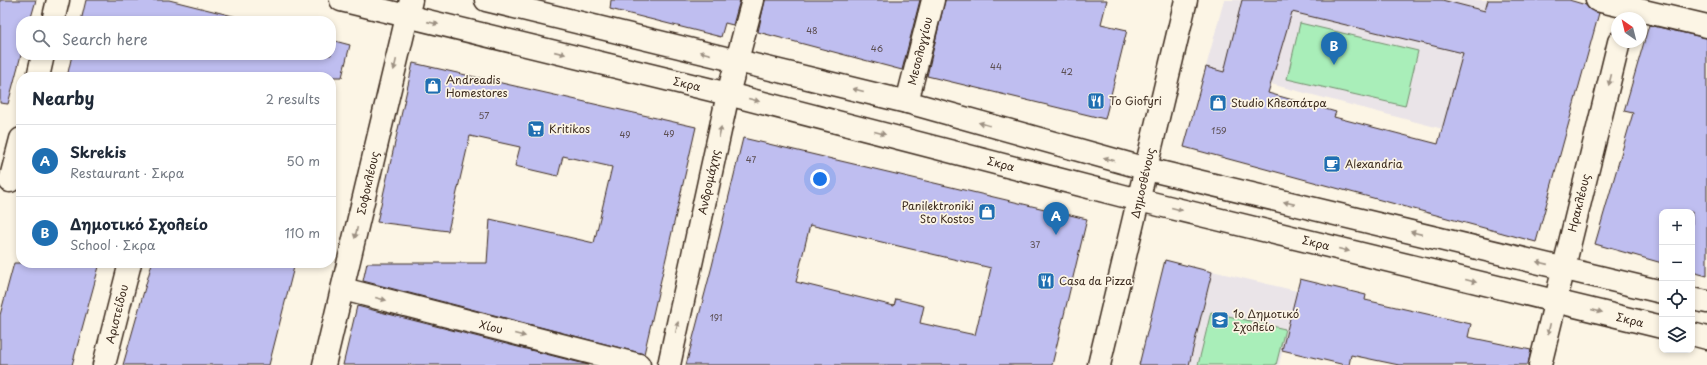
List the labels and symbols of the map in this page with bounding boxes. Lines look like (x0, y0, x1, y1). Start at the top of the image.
north arrow (1611, 12, 1647, 48)
street label: Μεσολογγίου (903, 15, 936, 87)
one-way arrow (427, 21, 439, 27)
house number: 48 (806, 23, 818, 37)
pin: B (1321, 32, 1347, 65)
house number: 46 (871, 41, 883, 55)
one-way arrow (698, 50, 711, 56)
one-way arrow (553, 51, 566, 57)
one-way arrow (392, 59, 398, 71)
house number: 44 (990, 59, 1002, 73)
house number: 42 (1061, 64, 1073, 78)
place label: Andreadis Homestores (446, 71, 508, 101)
street label: Σκρα (672, 72, 703, 95)
one-way arrow (1606, 74, 1612, 86)
shop icon: Andreadis Homestores (423, 76, 443, 96)
one-way arrow (852, 87, 864, 93)
restaurant icon: To Giofyri (1086, 91, 1106, 111)
place label: To Giofyri (1109, 92, 1162, 109)
shop icon: Studio Κλεοπάτρα (1208, 93, 1228, 113)
place label: Studio Κλεοπάτρα (1231, 94, 1327, 111)
one-way arrow (748, 97, 760, 103)
house number: 57 (479, 108, 489, 122)
supermarket icon: Kritikos (526, 119, 546, 139)
place label: Kritikos (549, 120, 590, 137)
one-way arrow (978, 120, 990, 126)
house number: 159 (1211, 123, 1227, 137)
one-way arrow (718, 125, 724, 138)
house number: 49 (663, 126, 675, 140)
house number: 49 (619, 127, 631, 141)
one-way arrow (874, 130, 886, 136)
street label: Δημοσθένους (1126, 146, 1159, 220)
street label: Ανδρομάχης (693, 147, 724, 216)
street label: Σοφοκλέους (352, 149, 383, 216)
house number: 47 (746, 152, 756, 166)
street label: Σκρα (986, 152, 1017, 175)
cafe icon: Alexandria (1322, 154, 1342, 174)
one-way arrow (1103, 155, 1115, 161)
place label: Alexandria (1345, 155, 1403, 172)
your location (810, 169, 830, 189)
street label: Ηρακλέους (1563, 172, 1594, 234)
place label: Panilektroniki Sto Kostos (902, 197, 974, 227)
one-way arrow (1283, 200, 1296, 206)
shop icon: Panilektroniki Sto Kostos (977, 202, 997, 222)
pin: A (1043, 202, 1069, 235)
one-way arrow (1171, 207, 1183, 213)
one-way arrow (353, 227, 359, 239)
one-way arrow (1410, 230, 1422, 236)
street label: Σκρα (1301, 231, 1332, 254)
house number: 37 (1030, 237, 1040, 251)
one-way arrow (1338, 247, 1350, 253)
one-way arrow (1536, 260, 1549, 266)
restaurant icon: Casa da Pizza (1036, 271, 1056, 291)
place label: Casa da Pizza (1059, 272, 1132, 289)
one-way arrow (1464, 278, 1477, 284)
street label: Αριστείδου (101, 283, 132, 345)
one-way arrow (375, 296, 387, 302)
place label: 1o Δημοτικό Σχολείο (1233, 305, 1299, 335)
street label: Σκρα (1615, 308, 1646, 331)
one-way arrow (1591, 309, 1603, 315)
house number: 191 (710, 310, 722, 324)
school or university icon: 1o Δημοτικό Σχολείο (1210, 310, 1230, 330)
street label: Χίου (478, 315, 505, 338)
one-way arrow (675, 321, 681, 333)
one-way arrow (1546, 323, 1552, 335)
one-way arrow (514, 332, 526, 338)

